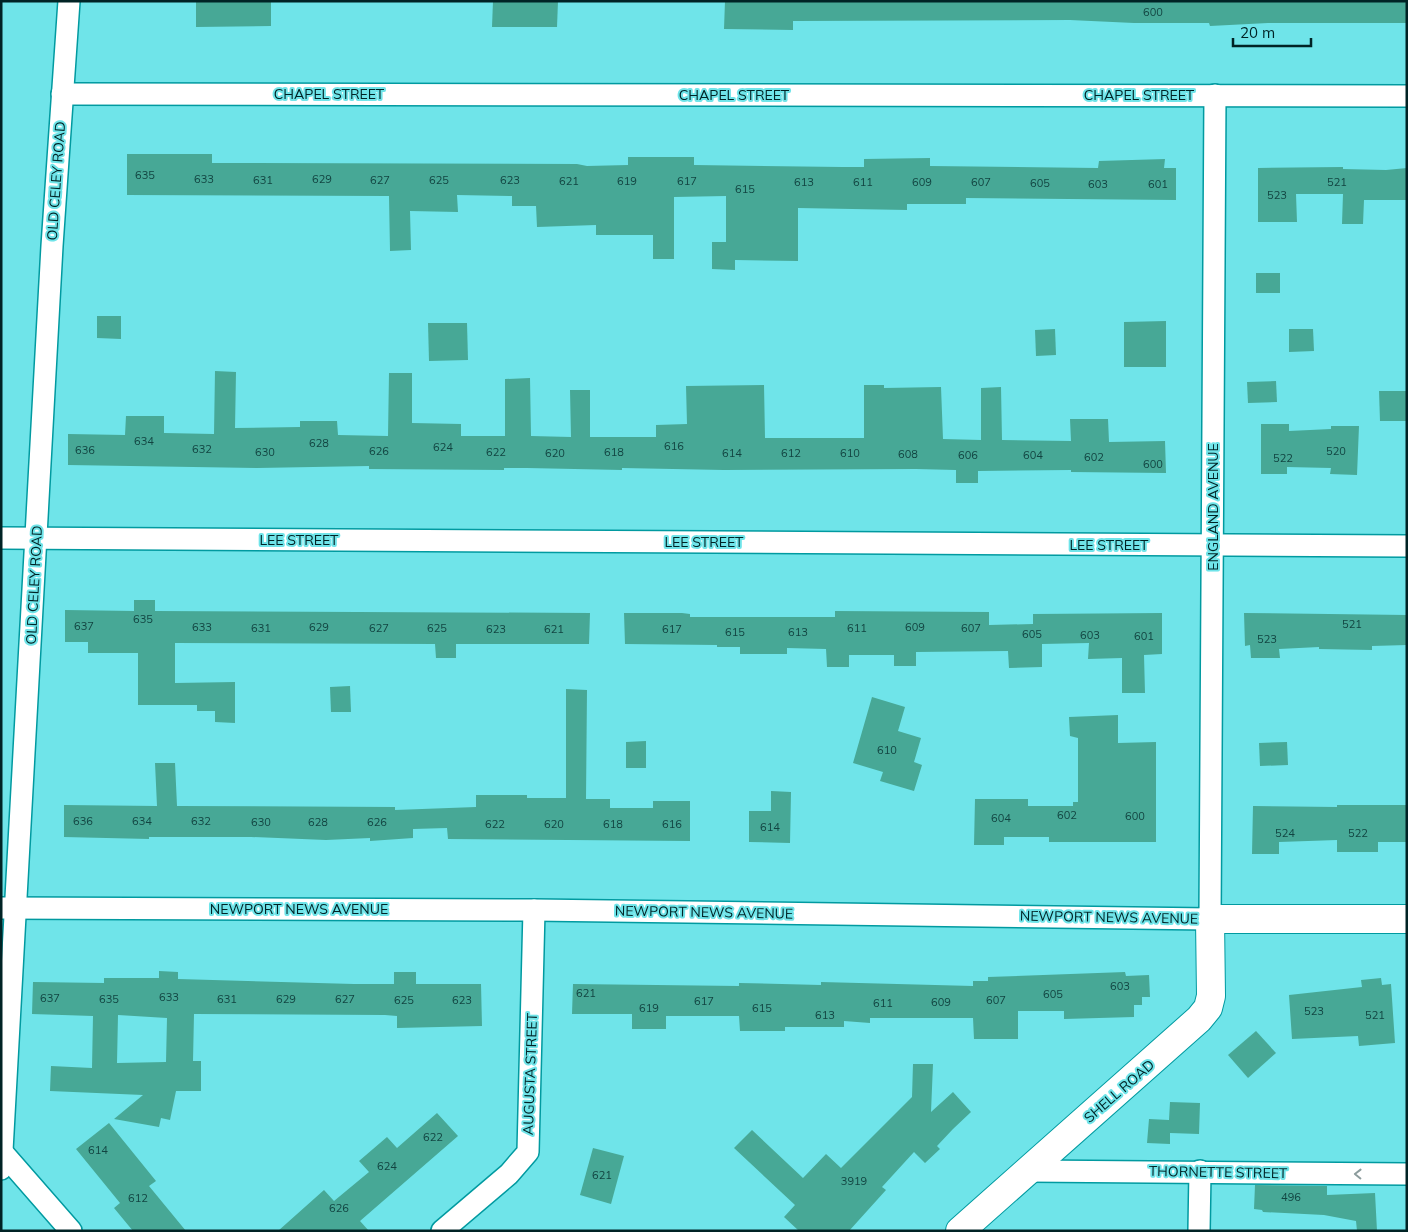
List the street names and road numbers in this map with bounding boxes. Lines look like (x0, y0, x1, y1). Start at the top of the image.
street label: CHAPEL STREET (274, 85, 385, 103)
street label: CHAPEL STREET (679, 86, 790, 104)
street label: CHAPEL STREET (1084, 86, 1195, 104)
street label: OLD CELEY ROAD (43, 121, 69, 241)
street label: ENGLAND AVENUE (1204, 443, 1222, 571)
street label: OLD CELEY ROAD (22, 525, 46, 645)
street label: LEE STREET (259, 531, 339, 549)
street label: LEE STREET (664, 533, 744, 551)
street label: LEE STREET (1069, 536, 1149, 554)
street label: NEWPORT NEWS AVENUE (210, 900, 388, 918)
street label: NEWPORT NEWS AVENUE (615, 901, 793, 923)
street label: NEWPORT NEWS AVENUE (1020, 906, 1198, 928)
street label: AUGUSTA STREET (519, 1012, 541, 1135)
street label: SHELL ROAD (1080, 1055, 1158, 1127)
street label: THORNETTE STREET (1149, 1162, 1288, 1182)

